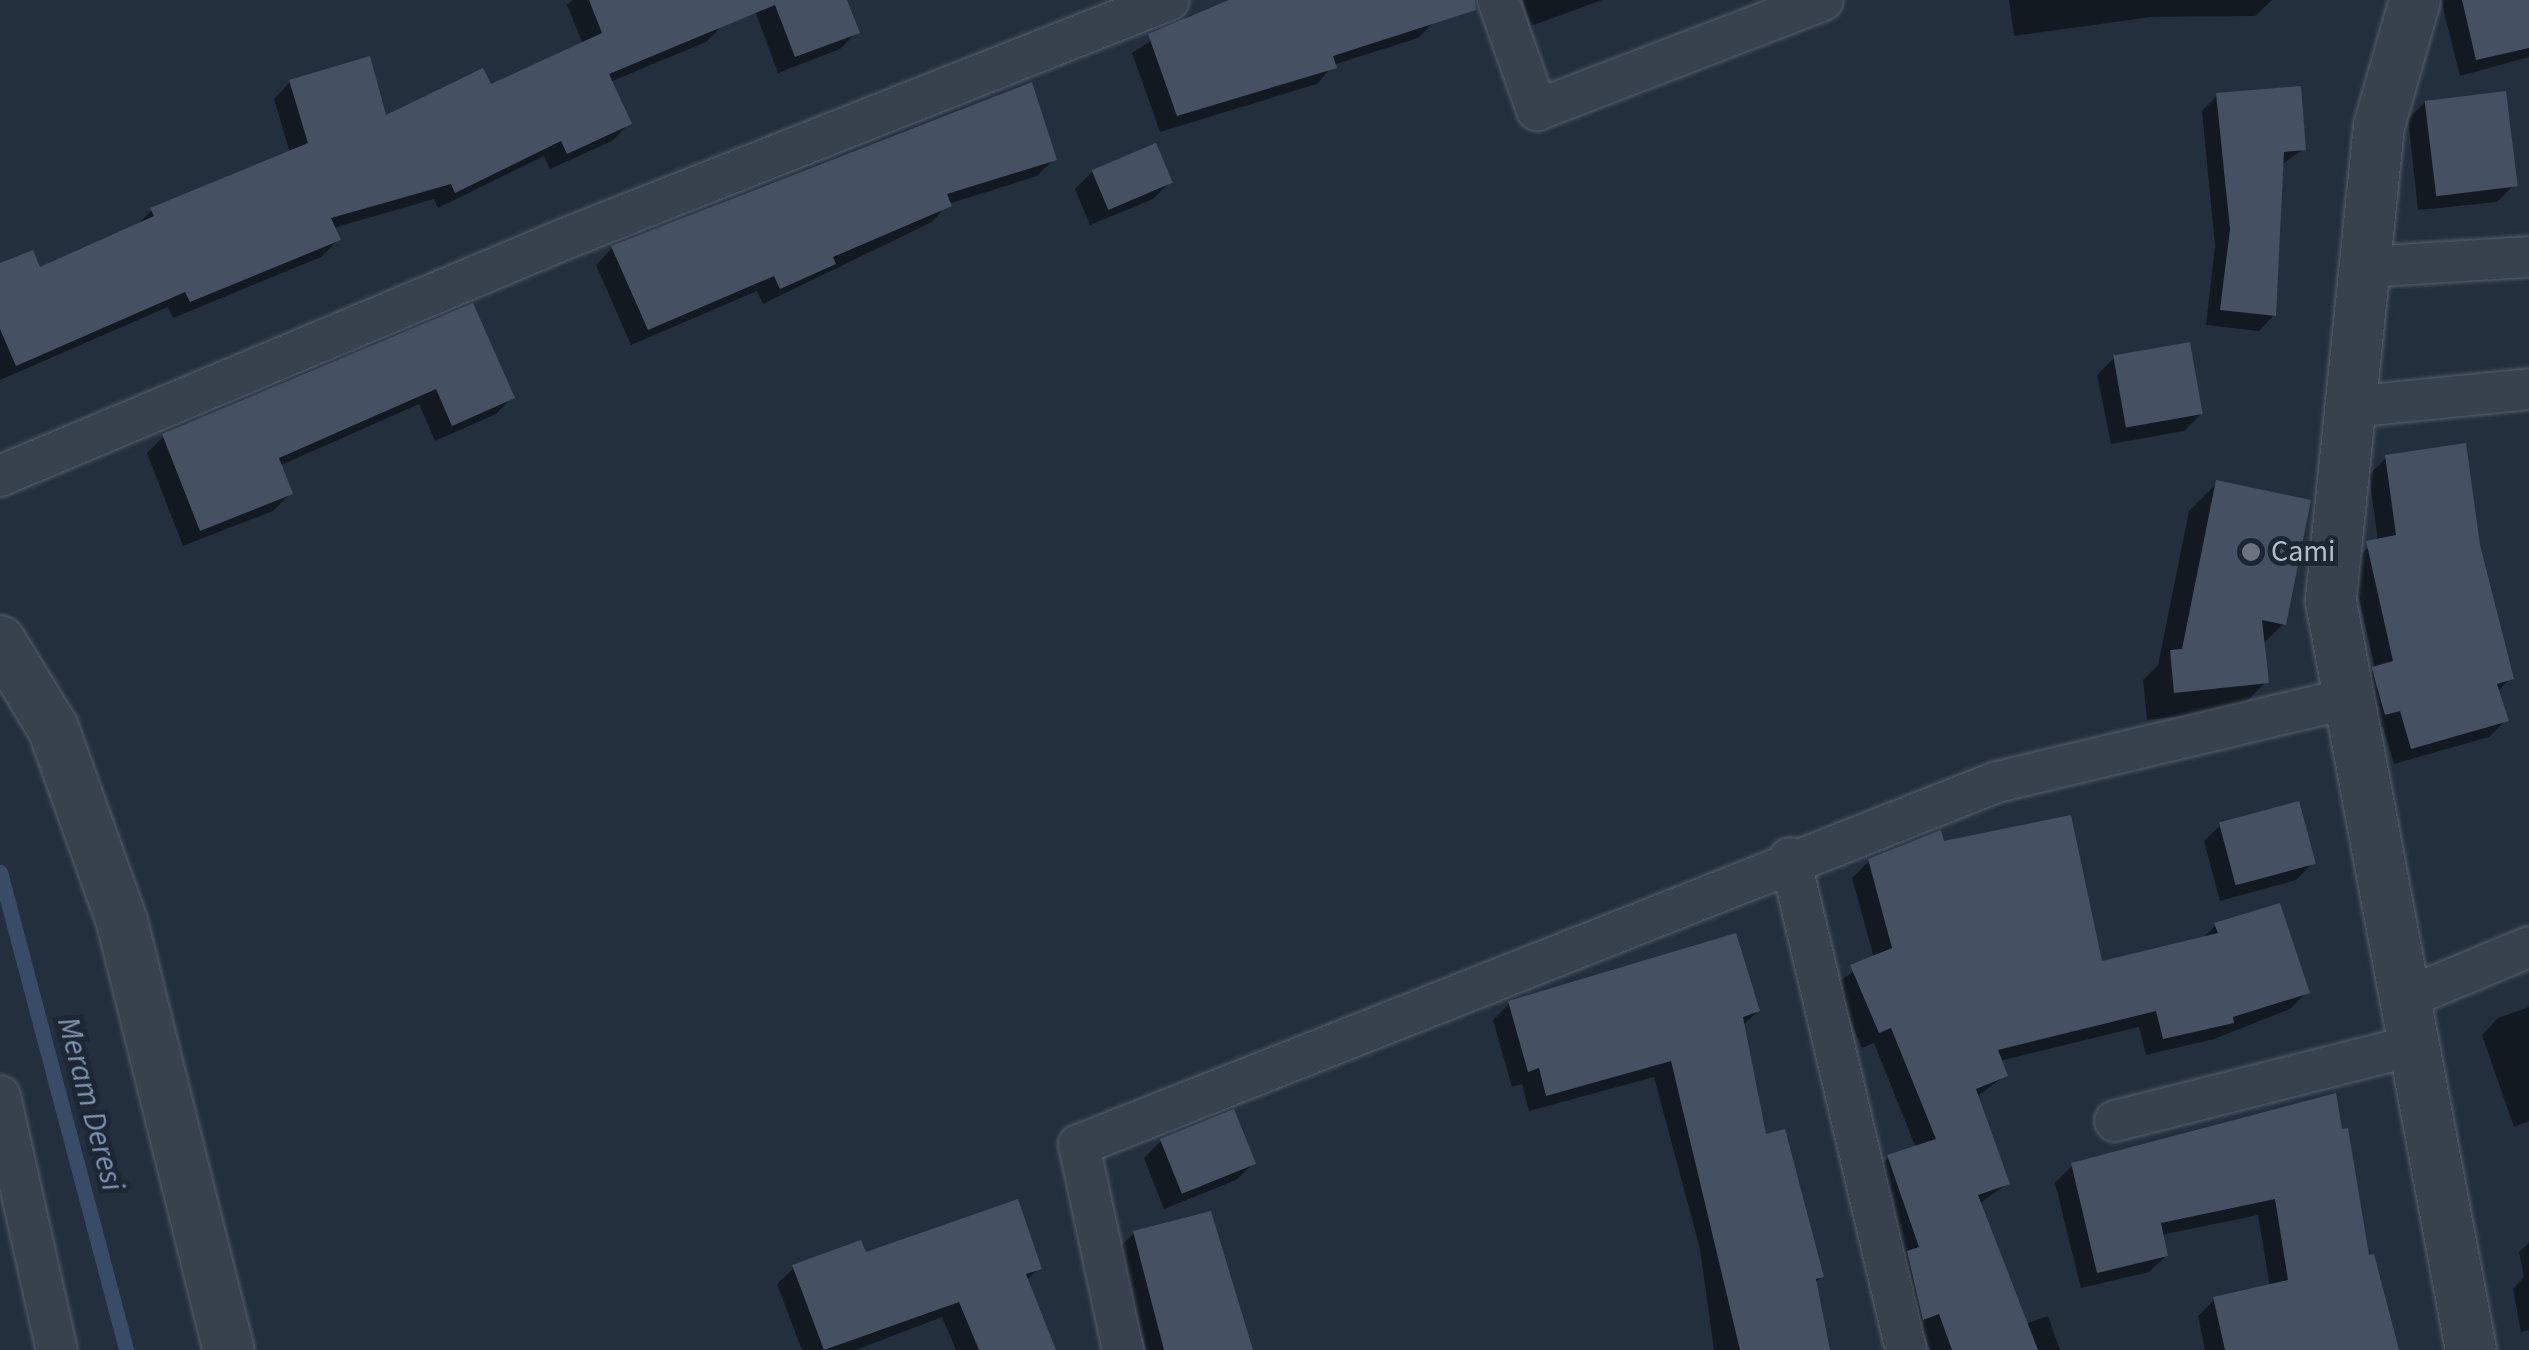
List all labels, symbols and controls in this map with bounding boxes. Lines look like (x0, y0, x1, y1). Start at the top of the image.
place label: Cami (2271, 534, 2335, 570)
marker: Cami (2240, 541, 2262, 563)
water label: Meram Deresi (48, 1013, 132, 1195)

